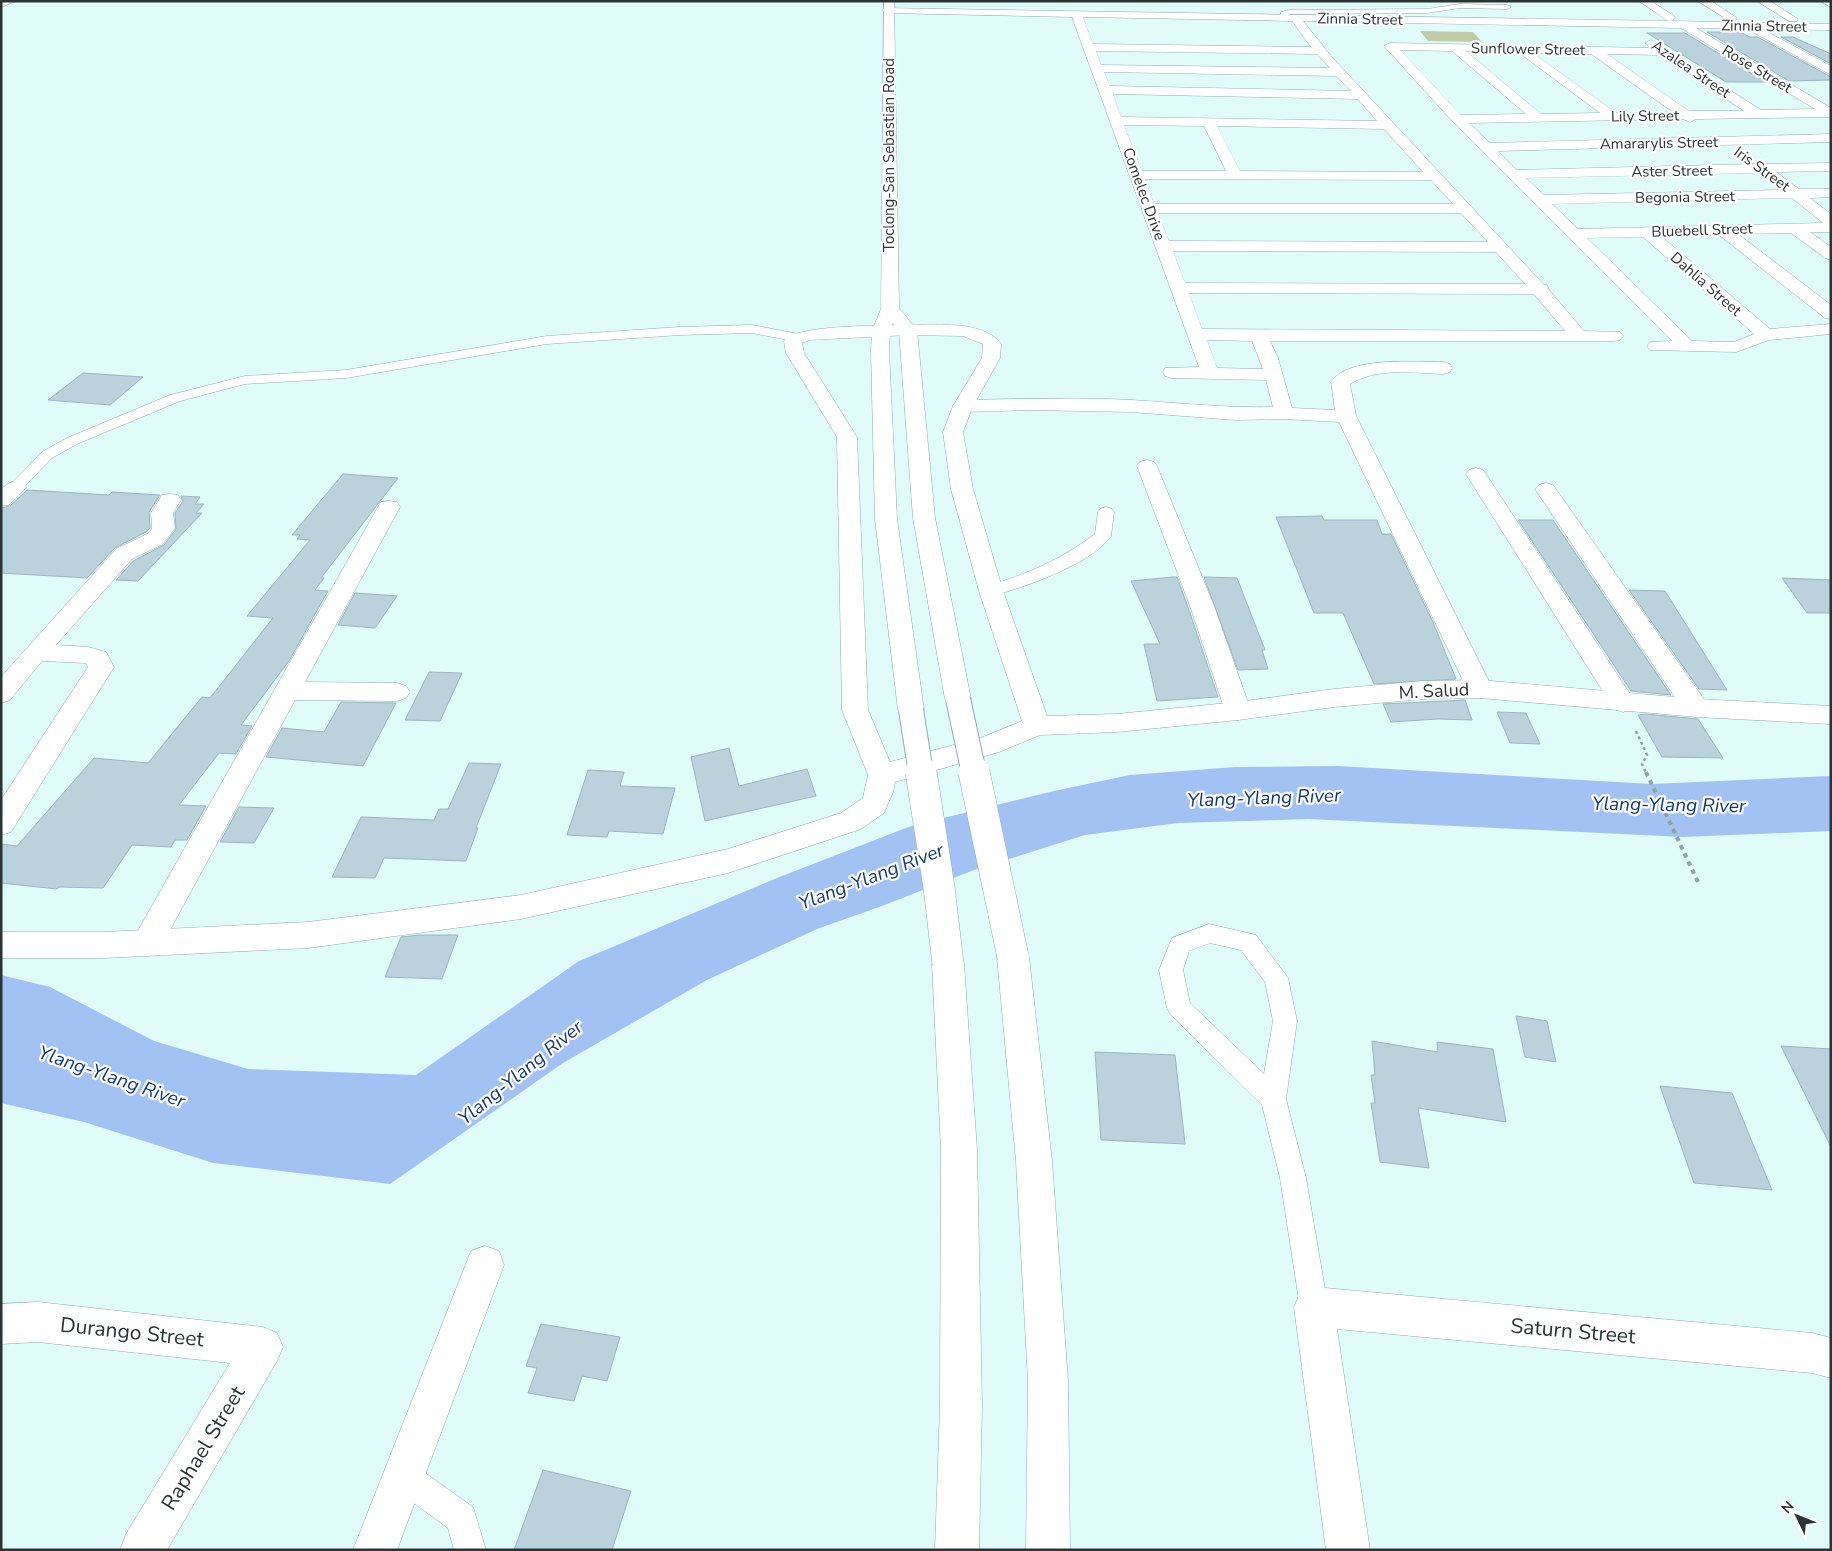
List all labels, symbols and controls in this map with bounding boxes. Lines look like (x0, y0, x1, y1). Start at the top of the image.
street label: Zinnia Street (1317, 8, 1404, 30)
street label: Zinnia Street (1721, 15, 1808, 37)
street label: Azalea Street (1648, 35, 1735, 103)
street label: Sunflower Street (1471, 38, 1586, 60)
street label: Rose Street (1718, 40, 1796, 98)
street label: Toclong-San Sebastian Road (879, 58, 899, 252)
street label: Lily Street (1611, 105, 1680, 127)
street label: Amararylis Street (1600, 132, 1719, 154)
street label: Iris Street (1730, 142, 1795, 197)
street label: Comelec Drive (1118, 145, 1170, 243)
street label: Aster Street (1631, 160, 1714, 182)
street label: Begonia Street (1635, 186, 1736, 208)
street label: Bluebell Street (1651, 218, 1754, 242)
street label: Dahlia Street (1666, 247, 1746, 321)
street label: M. Salud (1398, 677, 1470, 705)
water label: Ylang-Ylang River (1187, 782, 1342, 814)
water label: Ylang-Ylang River (1592, 791, 1747, 819)
water label: Ylang-Ylang River (795, 837, 949, 917)
water label: Ylang-Ylang River (453, 1014, 589, 1131)
water label: Ylang-Ylang River (35, 1040, 190, 1115)
street label: Durango Street (59, 1311, 206, 1354)
street label: Saturn Street (1509, 1312, 1637, 1350)
street label: Raphael Street (155, 1380, 252, 1515)
north arrow (1772, 1491, 1822, 1541)
text: N (1777, 1497, 1798, 1518)

